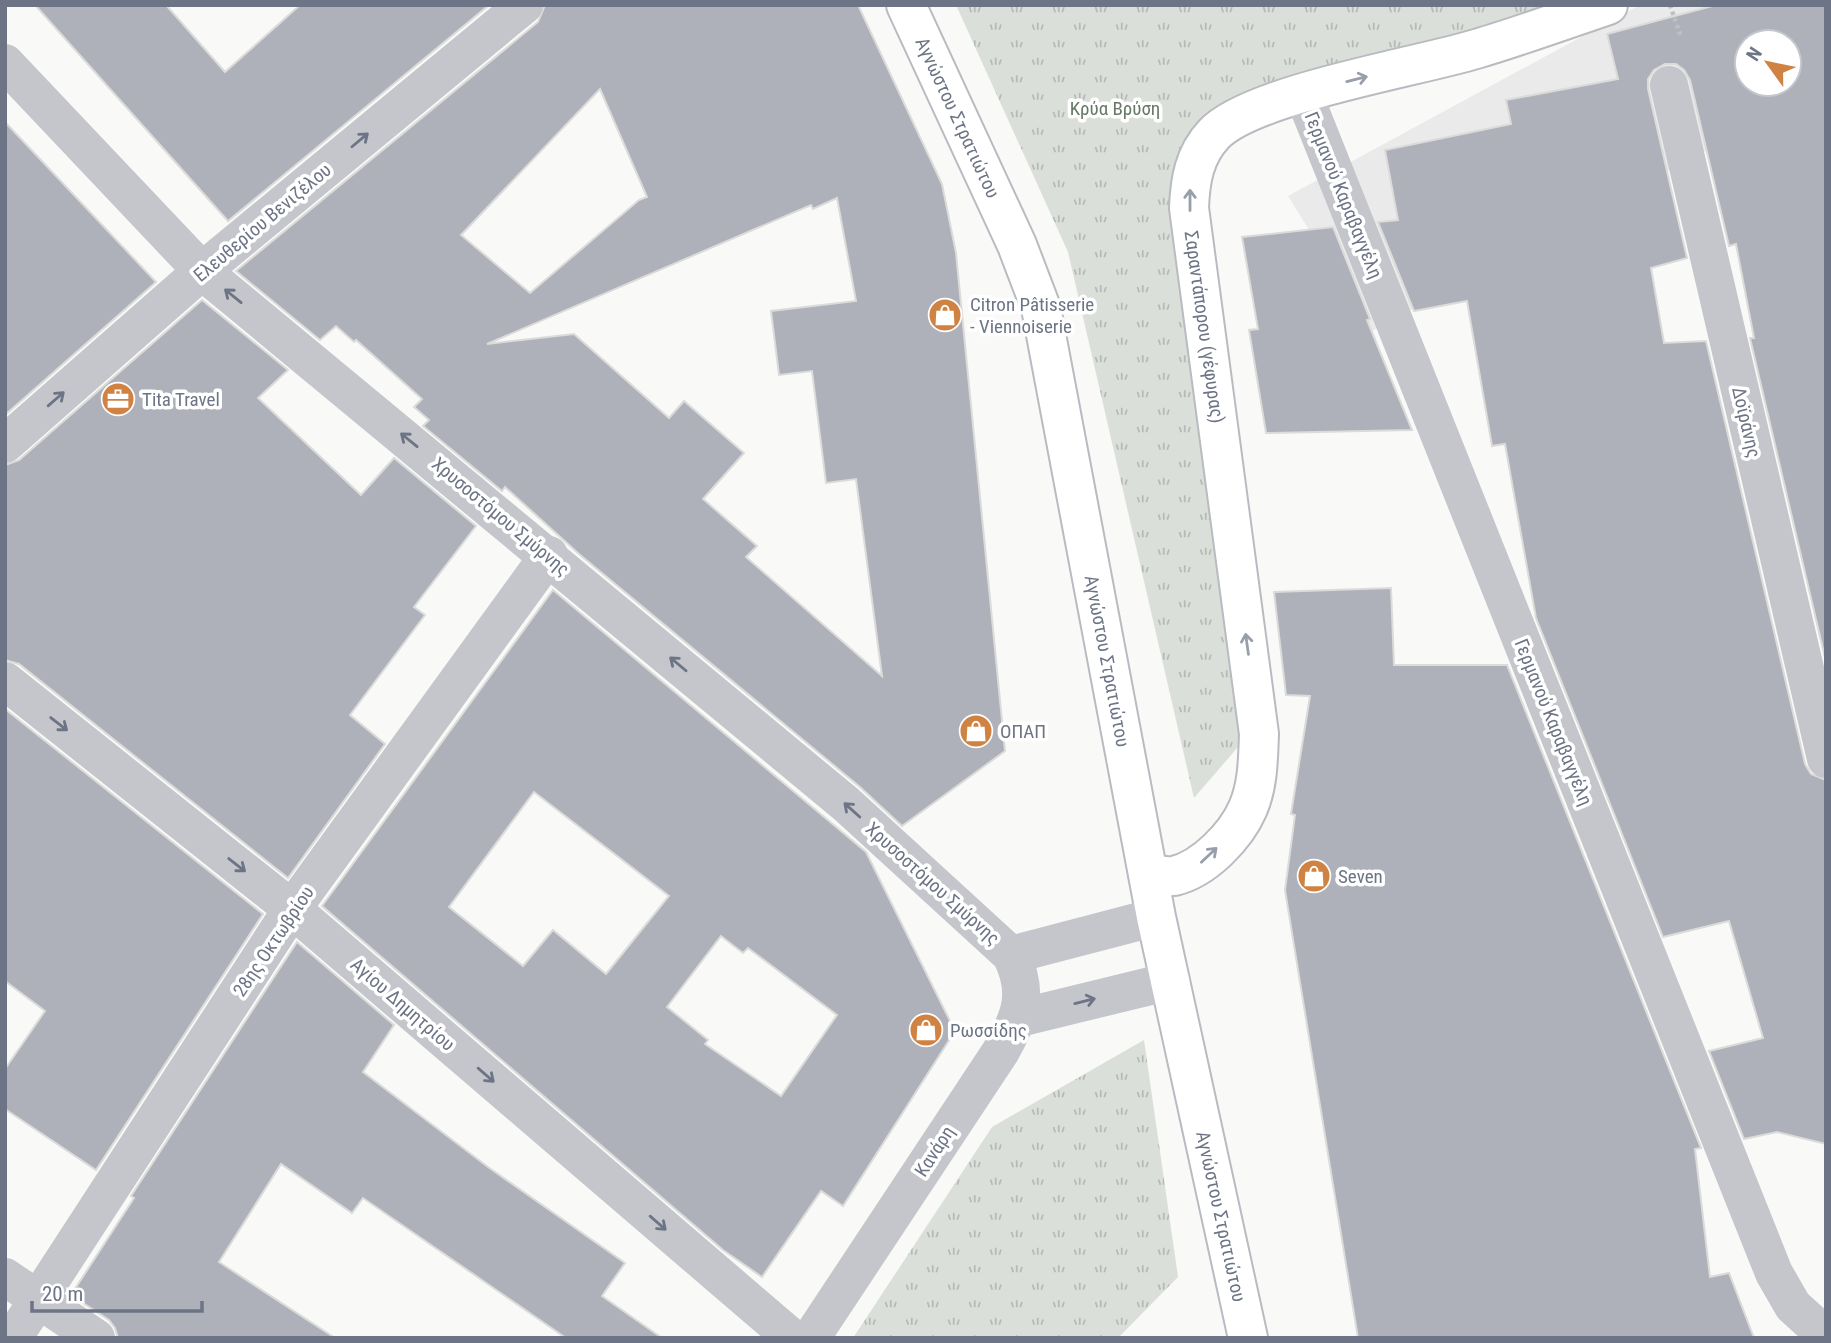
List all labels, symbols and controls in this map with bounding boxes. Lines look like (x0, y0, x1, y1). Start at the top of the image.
north arrow (1733, 28, 1803, 98)
street label: Αγνώστου Στρατιώτου (911, 34, 1005, 202)
text: N (1741, 43, 1767, 65)
one-way arrow (1346, 72, 1368, 85)
park label: Κρύα Βρύση (1070, 97, 1160, 120)
street label: Γερμανού Καραβαγγέλη (1300, 109, 1387, 282)
one-way arrow (351, 133, 369, 149)
street label: Ελευθερίου Βενιζέλου (189, 158, 336, 287)
one-way arrow (1183, 189, 1197, 212)
street label: Σαραντάπορου (γέφυρας) (1180, 229, 1229, 425)
one-way arrow (225, 288, 243, 304)
place label: Citron Pâtisserie - Viennoiserie (970, 293, 1094, 338)
shop icon: Citron Pâtisserie - Viennoiserie (926, 296, 964, 334)
office icon: Tita Travel (99, 380, 137, 418)
street label: Δοϊράνης (1727, 384, 1766, 460)
place label: Tita Travel (142, 388, 220, 411)
one-way arrow (47, 391, 65, 407)
one-way arrow (400, 433, 418, 448)
street label: Χρυσοστόμου Σμύρνης (427, 452, 574, 581)
street label: Αγνώστου Στρατιώτου (1080, 573, 1135, 749)
one-way arrow (1241, 633, 1254, 656)
street label: Γερμανού Καραβαγγέλη (1510, 636, 1597, 809)
one-way arrow (670, 656, 688, 672)
shop icon: ΟΠΑΠ (957, 712, 995, 750)
one-way arrow (49, 716, 67, 732)
place label: ΟΠΑΠ (1000, 720, 1046, 743)
one-way arrow (844, 802, 861, 819)
street label: Χρυσοστόμου Σμύρνης (861, 817, 1004, 950)
one-way arrow (1200, 847, 1217, 864)
shop icon: Seven (1295, 857, 1333, 895)
one-way arrow (227, 858, 245, 873)
place label: Seven (1338, 865, 1383, 888)
street label: 28ης Οκτωβρίου (228, 882, 319, 1001)
street label: Αγίου Δημητρίου (346, 953, 459, 1056)
one-way arrow (1073, 994, 1096, 1007)
shop icon: Ρωσσίδης (907, 1011, 945, 1049)
place label: Ρωσσίδης (950, 1019, 1027, 1042)
one-way arrow (476, 1067, 494, 1083)
street label: Κανάρη (910, 1122, 959, 1181)
street label: Αγνώστου Στρατιώτου (1191, 1129, 1251, 1304)
one-way arrow (649, 1215, 667, 1231)
scale bar (32, 1270, 201, 1314)
text: 20 m (42, 1282, 83, 1306)

